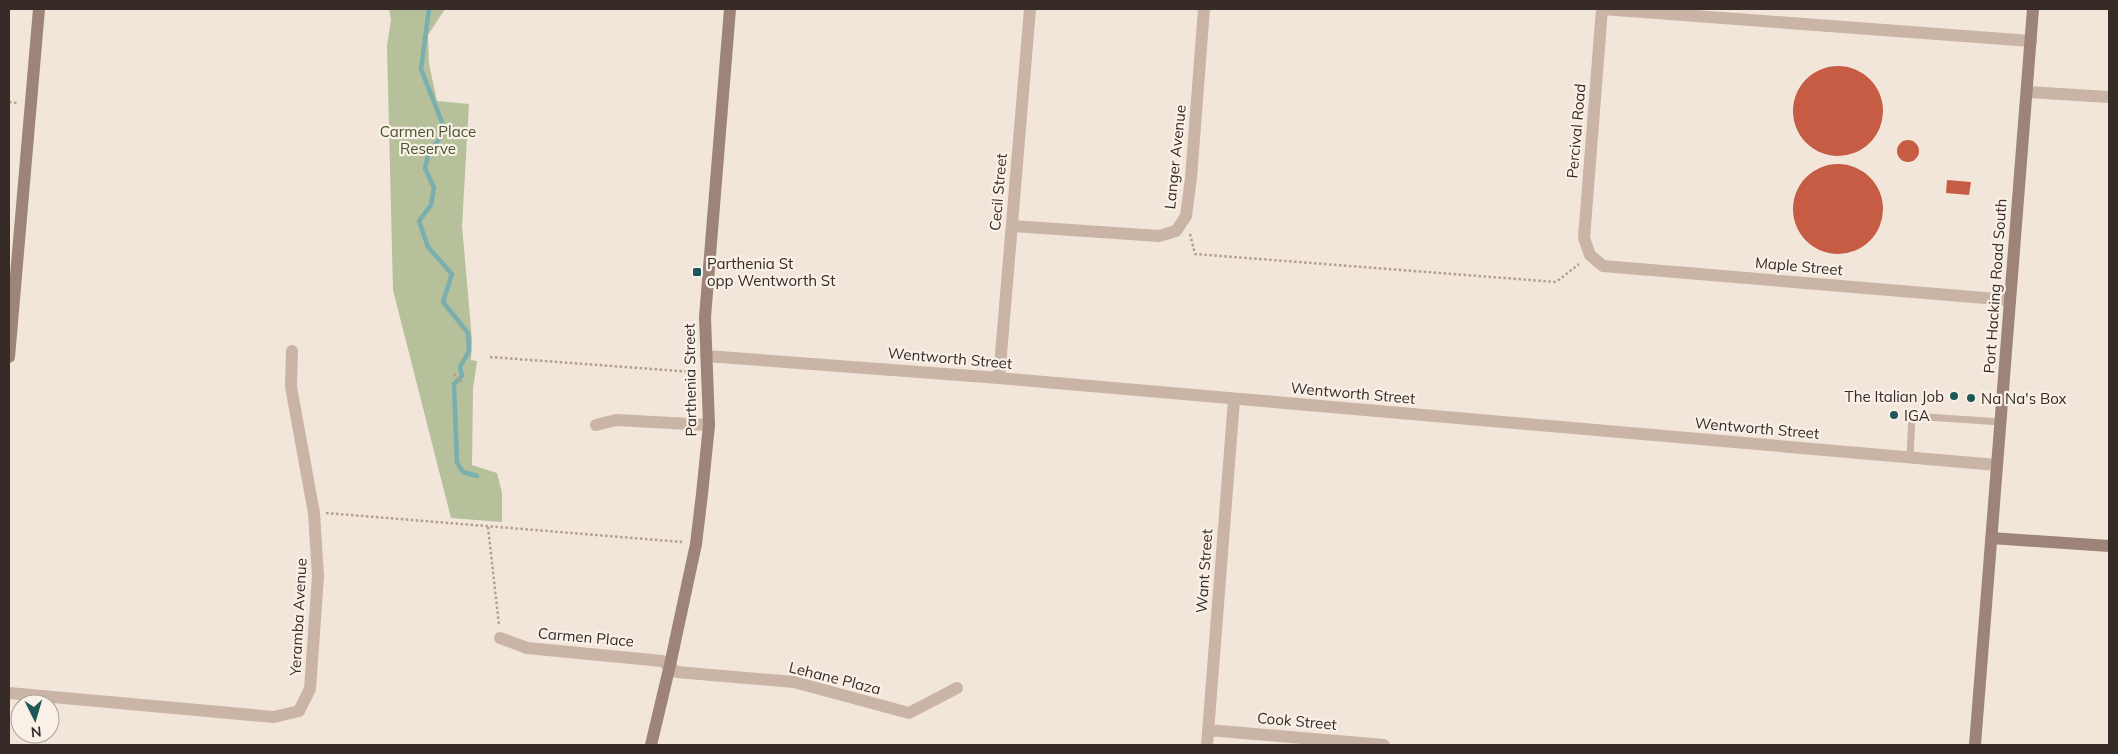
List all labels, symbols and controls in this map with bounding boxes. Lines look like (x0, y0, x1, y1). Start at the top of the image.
street label: Percival Road (1562, 83, 1590, 179)
street label: Langer Avenue (1160, 104, 1190, 210)
park label: Carmen Place Reserve (380, 122, 476, 158)
street label: Cecil Street (985, 152, 1011, 232)
street label: Port Hacking Road South (1979, 198, 2011, 374)
street label: Maple Street (1754, 253, 1844, 279)
place label: Parthenia St opp Wentworth St (707, 254, 835, 290)
marker: Parthenia St opp Wentworth St (691, 266, 703, 278)
street label: Parthenia Street (680, 323, 700, 437)
street label: Wentworth Street (887, 343, 1013, 373)
street label: Wentworth Street (1290, 378, 1416, 408)
place label: The Italian Job (1845, 387, 1944, 406)
place label: Na Na's Box (1981, 389, 2067, 408)
marker: The Italian Job (1948, 390, 1960, 402)
marker: Na Na's Box (1965, 392, 1977, 404)
place label: IGA (1904, 406, 1930, 425)
marker: IGA (1888, 409, 1900, 421)
street label: Wentworth Street (1694, 413, 1820, 443)
street label: Want Street (1192, 528, 1216, 614)
street label: Yeramba Avenue (285, 558, 311, 677)
street label: Carmen Place (537, 623, 635, 651)
street label: Lehane Plaza (787, 657, 883, 699)
north arrow (10, 694, 60, 744)
street label: Cook Street (1256, 708, 1338, 734)
text: N (30, 723, 42, 741)

